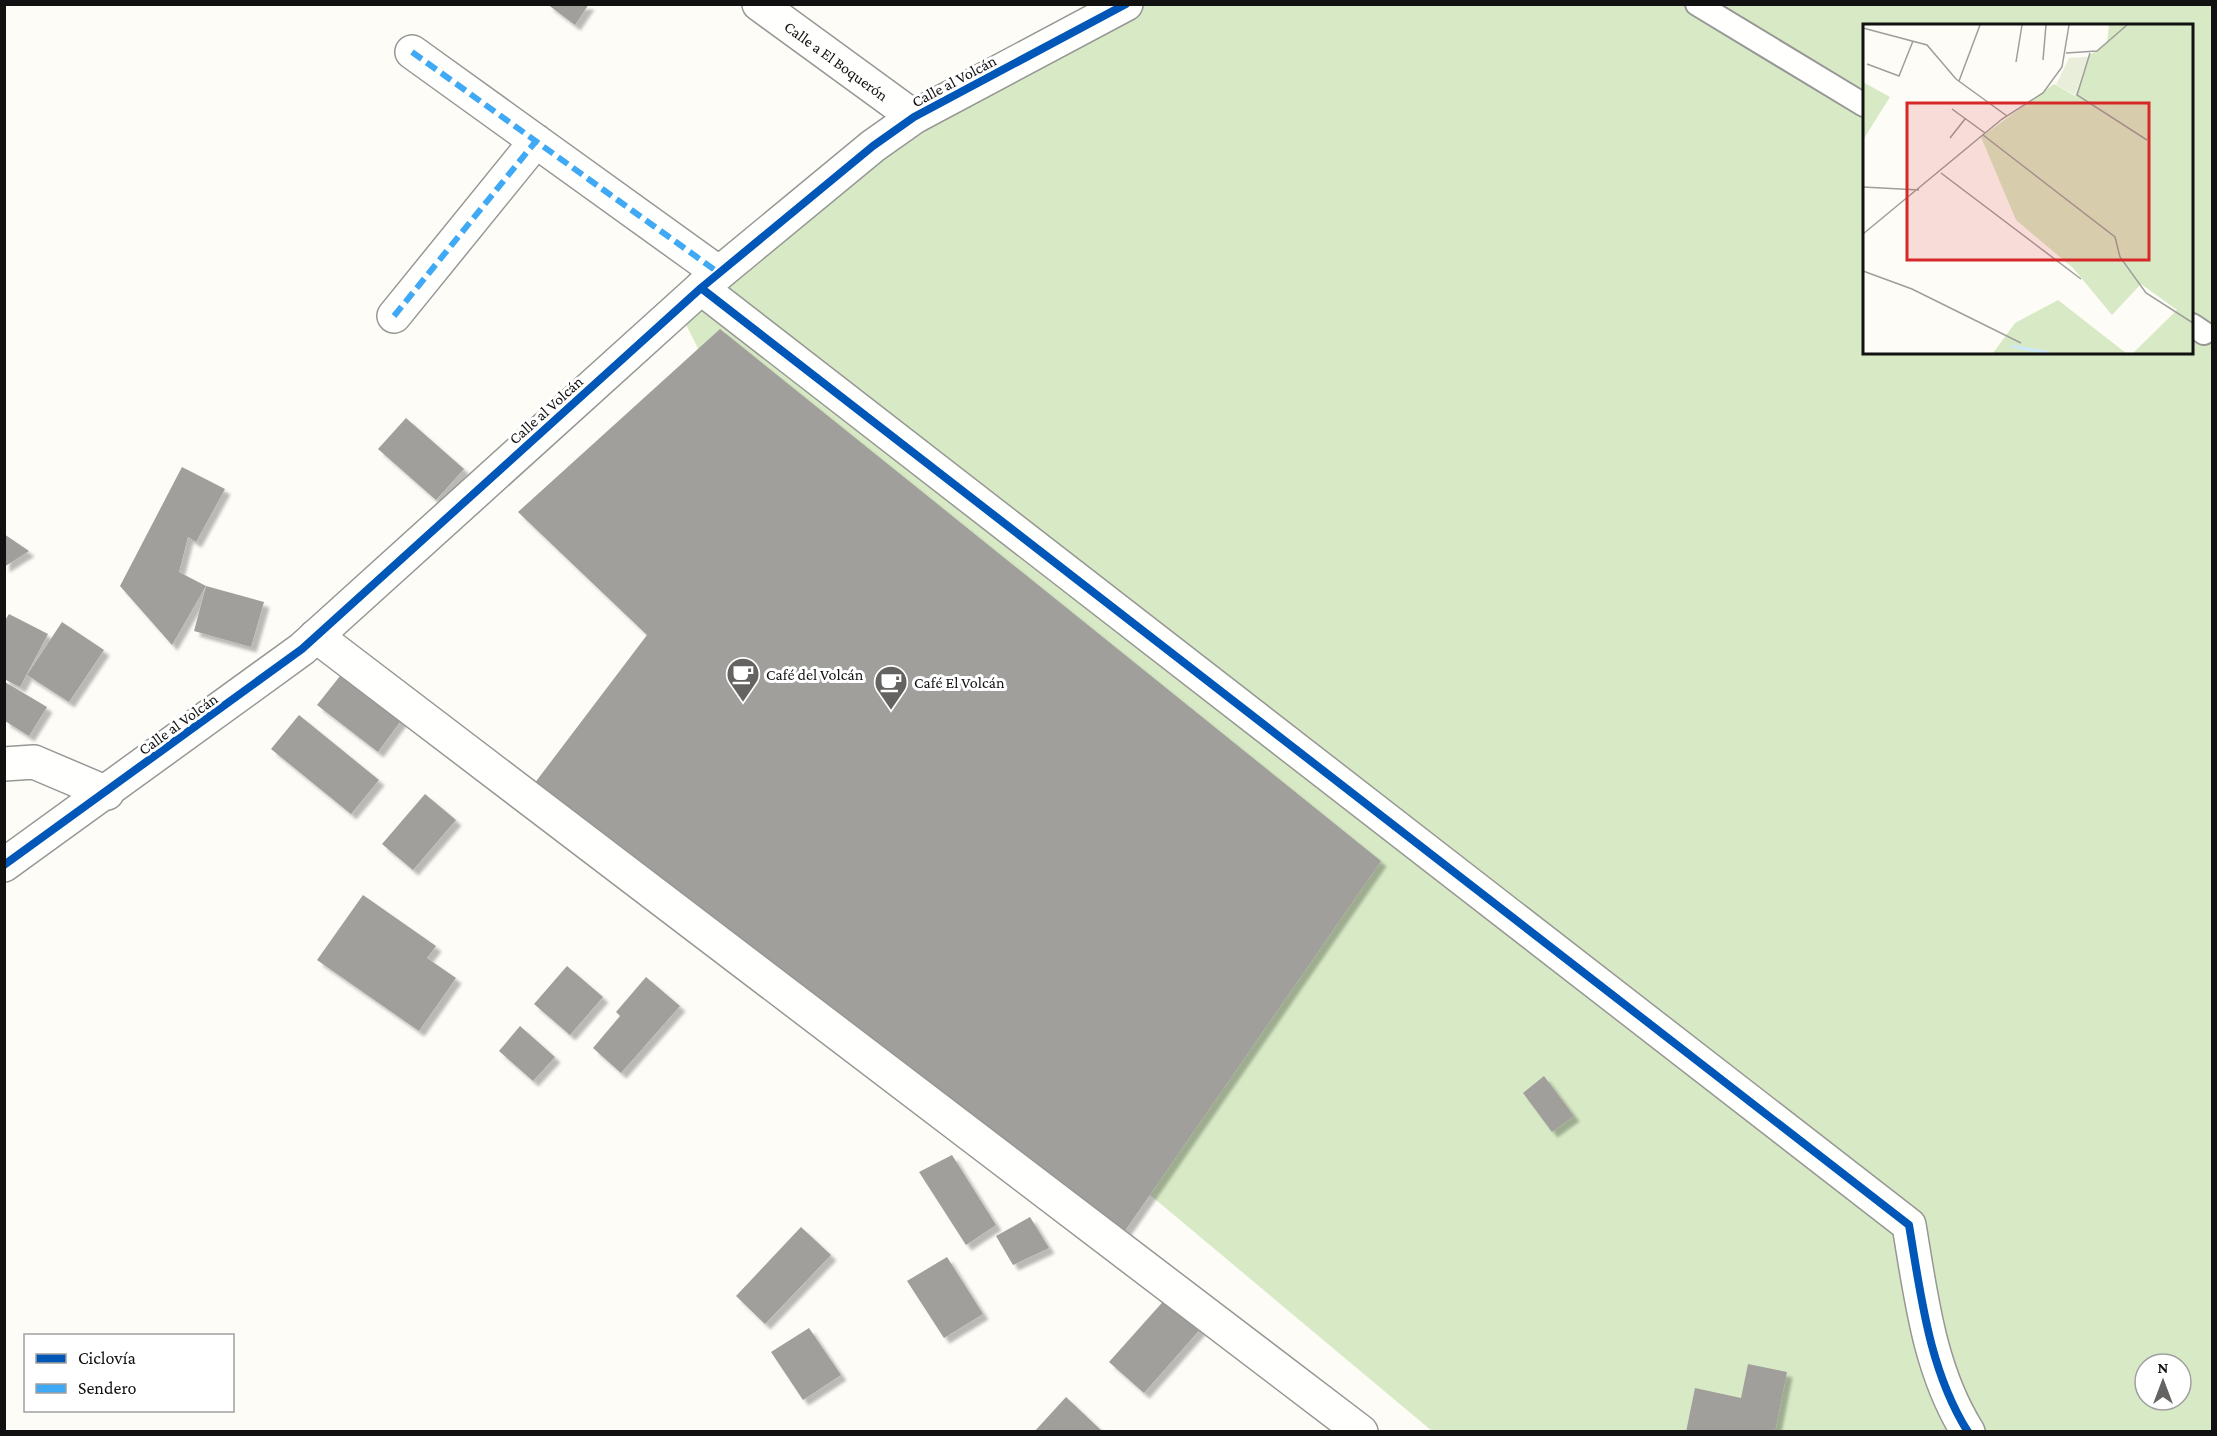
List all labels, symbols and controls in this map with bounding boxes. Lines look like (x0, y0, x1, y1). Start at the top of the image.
street label: Calle a El Boquerón (782, 17, 892, 104)
inset map (1863, 24, 2193, 354)
street label: Calle al Volcán (909, 51, 999, 110)
street label: Calle al Volcán (506, 372, 587, 447)
cafe icon: Café del Volcán (725, 656, 761, 703)
cafe icon: Café El Volcán (873, 664, 909, 711)
place label: Café del Volcán (766, 666, 864, 683)
place label: Café El Volcán (914, 674, 1005, 691)
street label: Calle al Volcán (135, 690, 221, 758)
legend (24, 1334, 234, 1412)
text: Ciclovía (78, 1348, 136, 1368)
north arrow (2133, 1352, 2193, 1412)
text: N (2158, 1359, 2169, 1376)
text: Sendero (78, 1378, 136, 1398)

